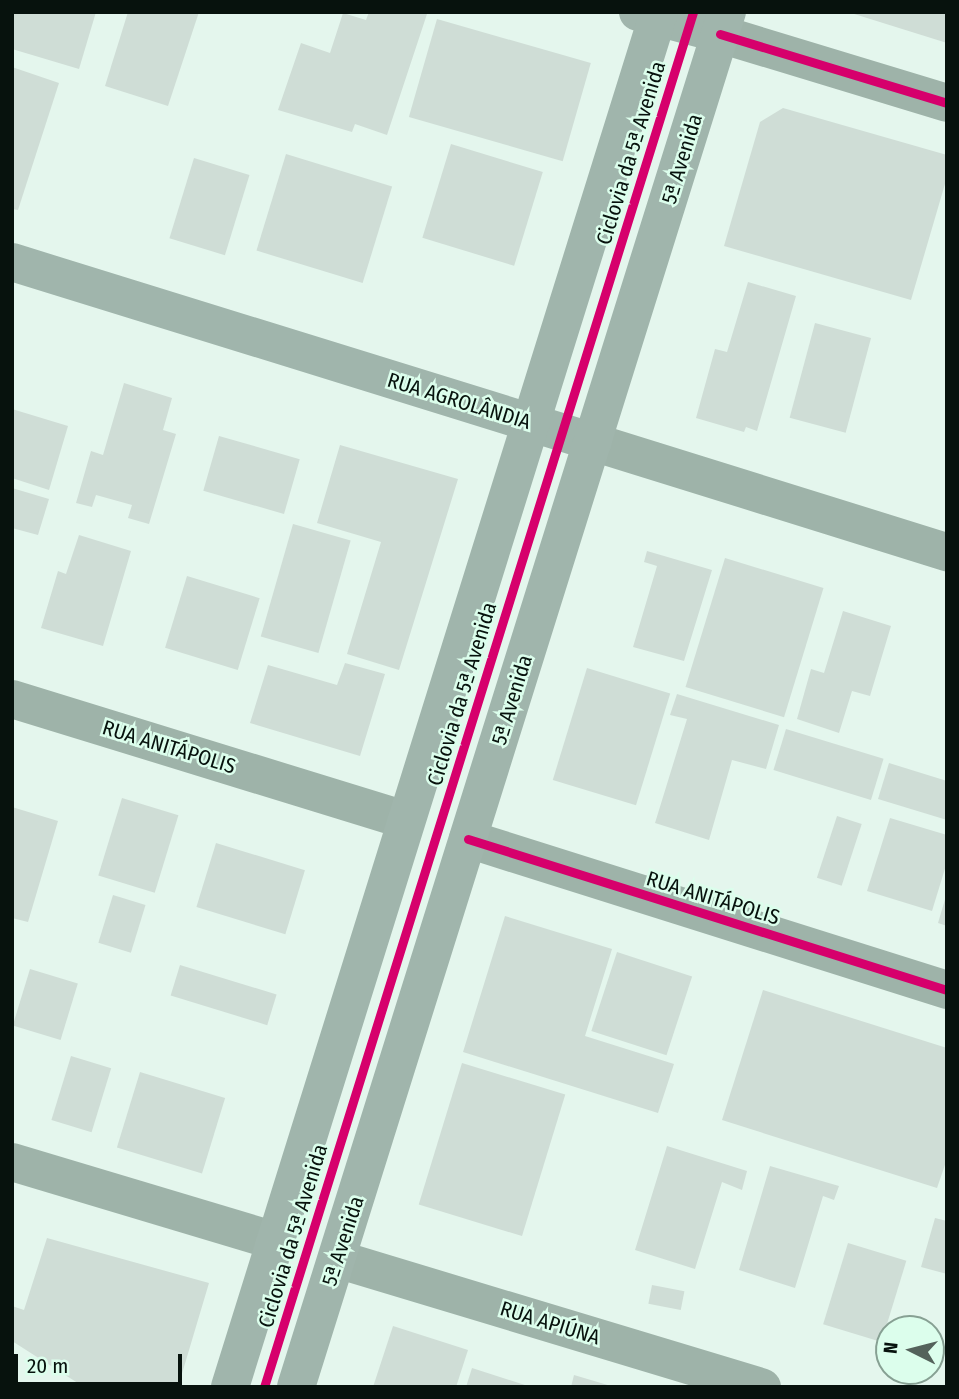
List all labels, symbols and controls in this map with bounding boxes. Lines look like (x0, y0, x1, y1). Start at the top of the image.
street label: Ciclovia da 5ª Avenida (591, 58, 671, 248)
street label: 5ª Avenida (656, 111, 708, 207)
street label: RUA AGROLÂNDIA (384, 367, 534, 435)
street label: Ciclovia da 5ª Avenida (422, 599, 502, 789)
street label: 5ª Avenida (486, 652, 538, 748)
street label: RUA ANITÁPOLIS (99, 715, 239, 779)
street label: RUA ANITÁPOLIS (643, 866, 783, 930)
street label: Ciclovia da 5ª Avenida (253, 1141, 333, 1331)
street label: 5ª Avenida (317, 1193, 369, 1289)
street label: RUA APIÚNA (497, 1296, 603, 1350)
north arrow (875, 1315, 945, 1385)
scale bar (18, 1340, 186, 1384)
text: N (879, 1341, 903, 1355)
text: 20 m (27, 1353, 68, 1379)

